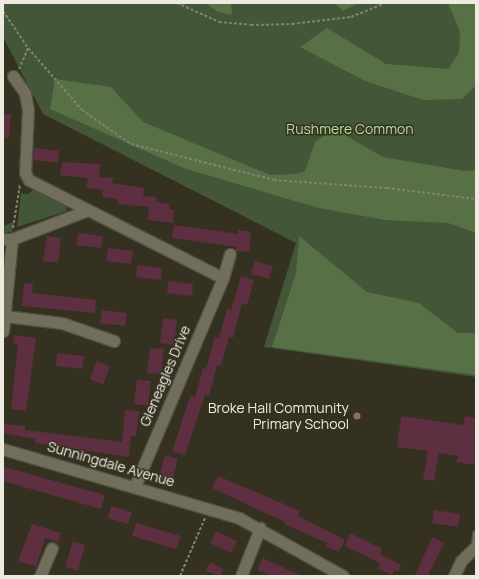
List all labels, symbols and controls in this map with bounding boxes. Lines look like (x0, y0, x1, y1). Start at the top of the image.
park label: Rushmere Common (286, 121, 414, 137)
street label: Gleneagles Drive (136, 323, 194, 429)
place label: Broke Hall Community Primary School (208, 400, 349, 432)
marker: Broke Hall Community Primary School (352, 411, 362, 421)
street label: Sunningdale Avenue (45, 438, 177, 490)

